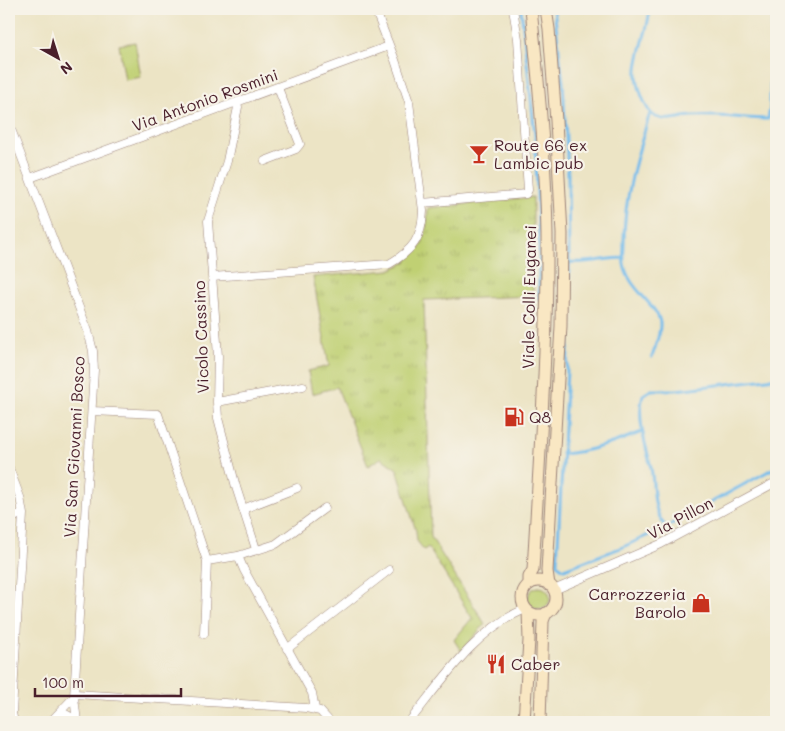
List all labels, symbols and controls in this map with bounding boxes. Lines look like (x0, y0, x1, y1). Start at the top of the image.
north arrow (32, 32, 82, 82)
text: N (56, 58, 77, 79)
street label: Via Antonio Rosmini (129, 63, 281, 136)
place label: Route 66 ex Lambic pub (494, 134, 587, 173)
bar icon: Route 66 ex Lambic pub (468, 143, 490, 165)
street label: Viale Colli Euganei (517, 225, 540, 369)
street label: Vicolo Cassino (188, 280, 213, 394)
street label: Via San Giovanni Bosco (58, 356, 89, 538)
fuel station icon: Q8 (503, 406, 525, 428)
place label: Q8 (529, 406, 551, 427)
street label: Via Pillon (643, 492, 716, 544)
place label: Carrozzeria Barolo (588, 583, 686, 622)
shop icon: Carrozzeria Barolo (690, 592, 712, 614)
restaurant icon: Caber (485, 653, 507, 675)
place label: Caber (511, 653, 561, 674)
scale bar (35, 666, 181, 698)
text: 100 m (42, 672, 84, 692)

